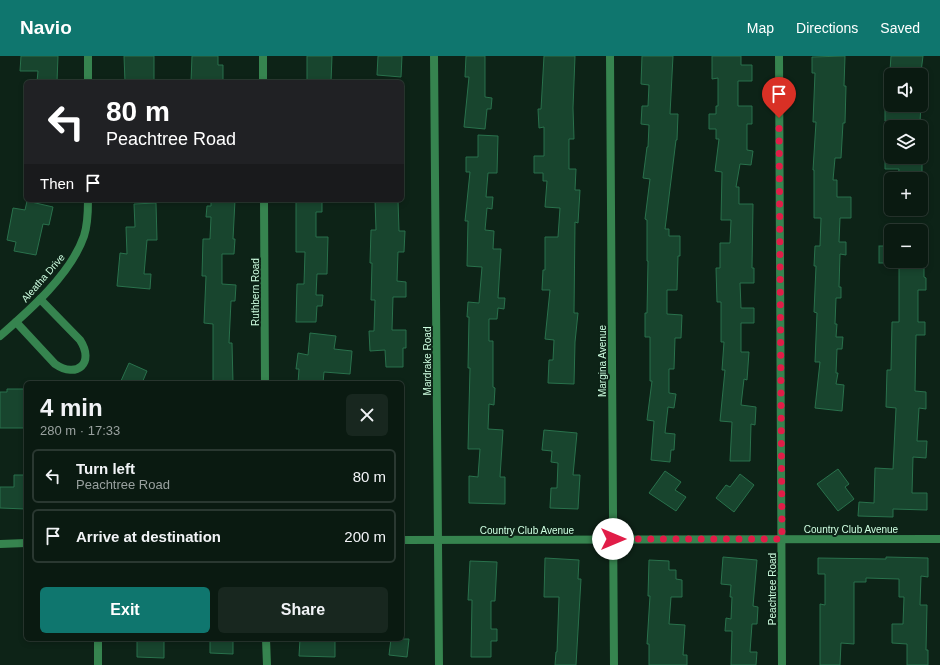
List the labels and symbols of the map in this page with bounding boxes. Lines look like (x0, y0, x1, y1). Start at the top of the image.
pin (762, 77, 796, 118)
street label: Aleatha Drive (19, 251, 67, 304)
street label: Ruthbern Road (250, 258, 261, 326)
street label: Margina Avenue (597, 325, 608, 397)
street label: Mardrake Road (422, 327, 433, 395)
position arrow (592, 518, 634, 560)
street label: Country Club Avenue (804, 524, 899, 535)
street label: Country Club Avenue (480, 525, 575, 536)
street label: Peachtree Road (767, 553, 778, 625)

